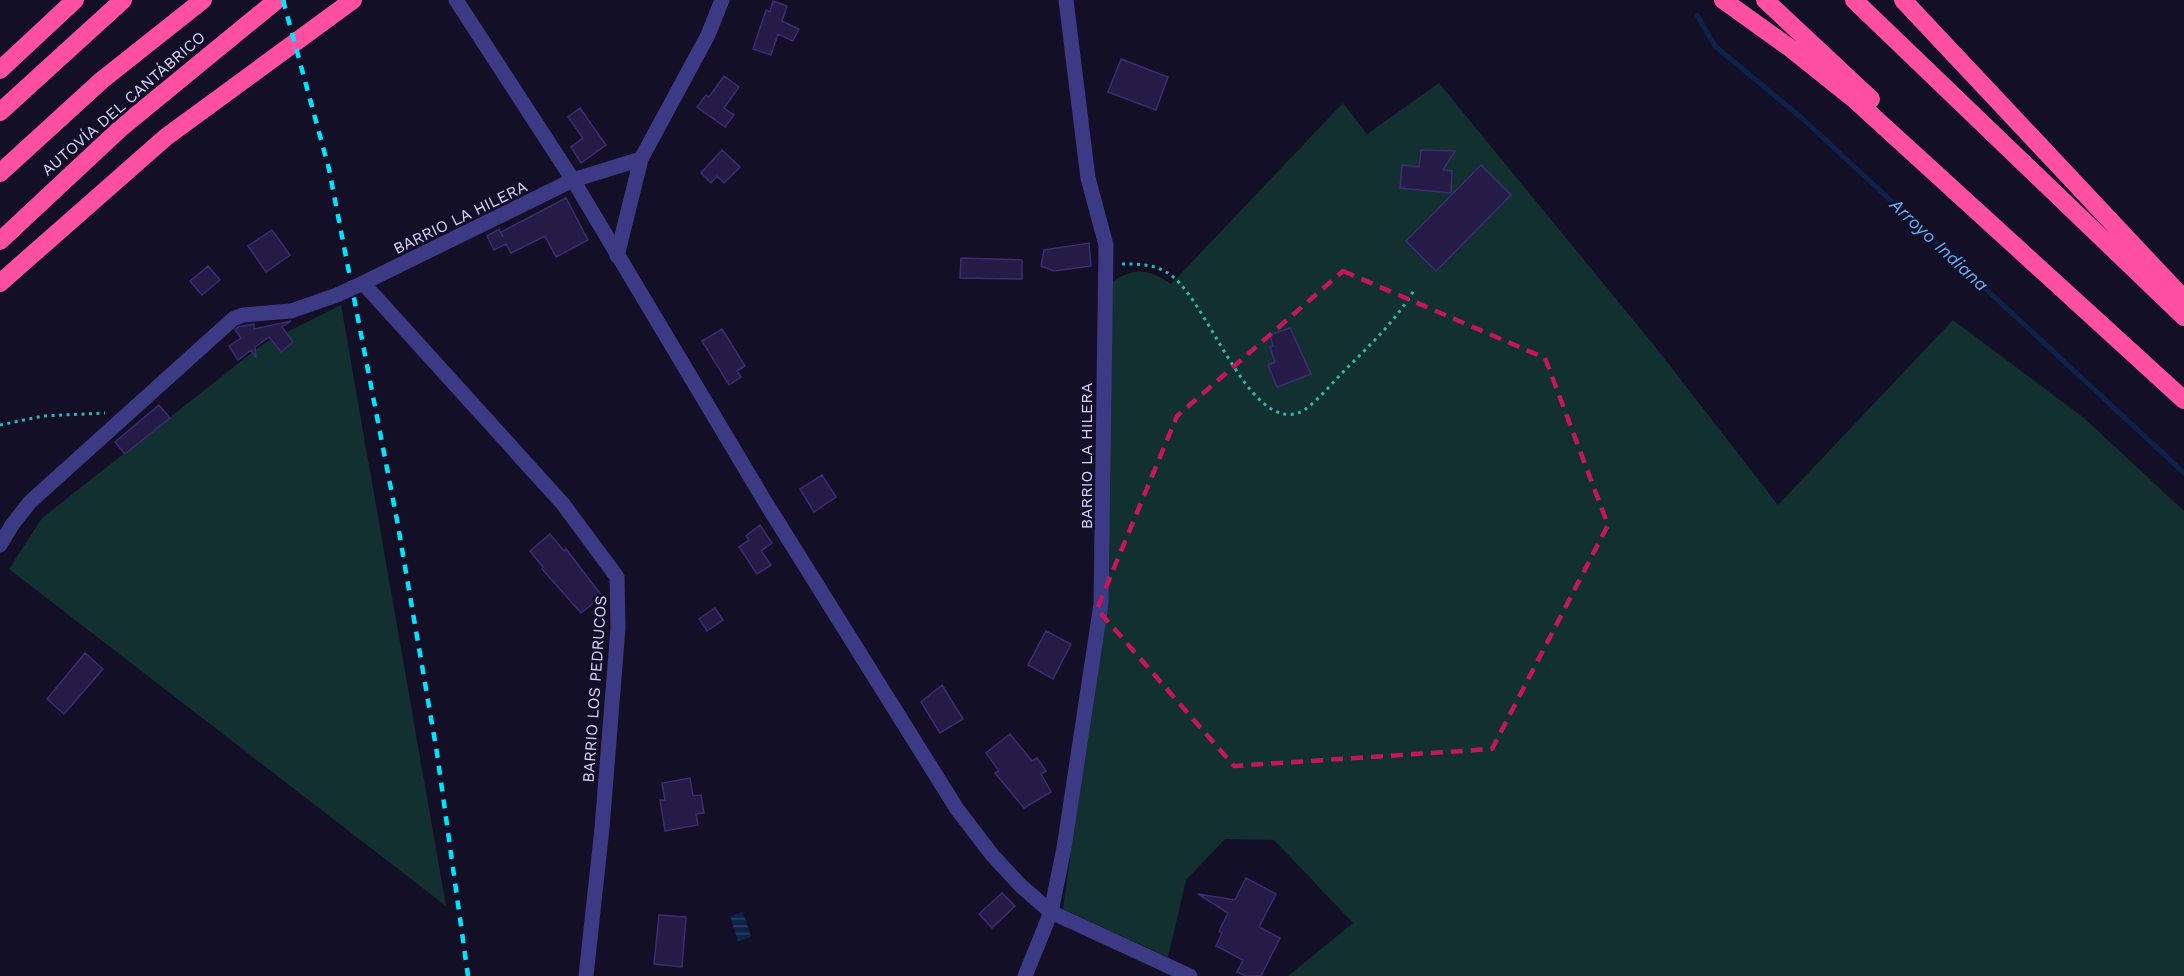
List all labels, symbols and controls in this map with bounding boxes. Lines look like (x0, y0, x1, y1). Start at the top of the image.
street label: AUTOVÍA DEL CANTÁBRICO (38, 27, 209, 180)
street label: BARRIO LA HILERA (390, 177, 531, 258)
water label: Arroyo Indiana (1885, 193, 1993, 295)
street label: BARRIO LA HILERA (1077, 382, 1096, 529)
street label: BARRIO LOS PEDRUCOS (578, 595, 611, 783)

